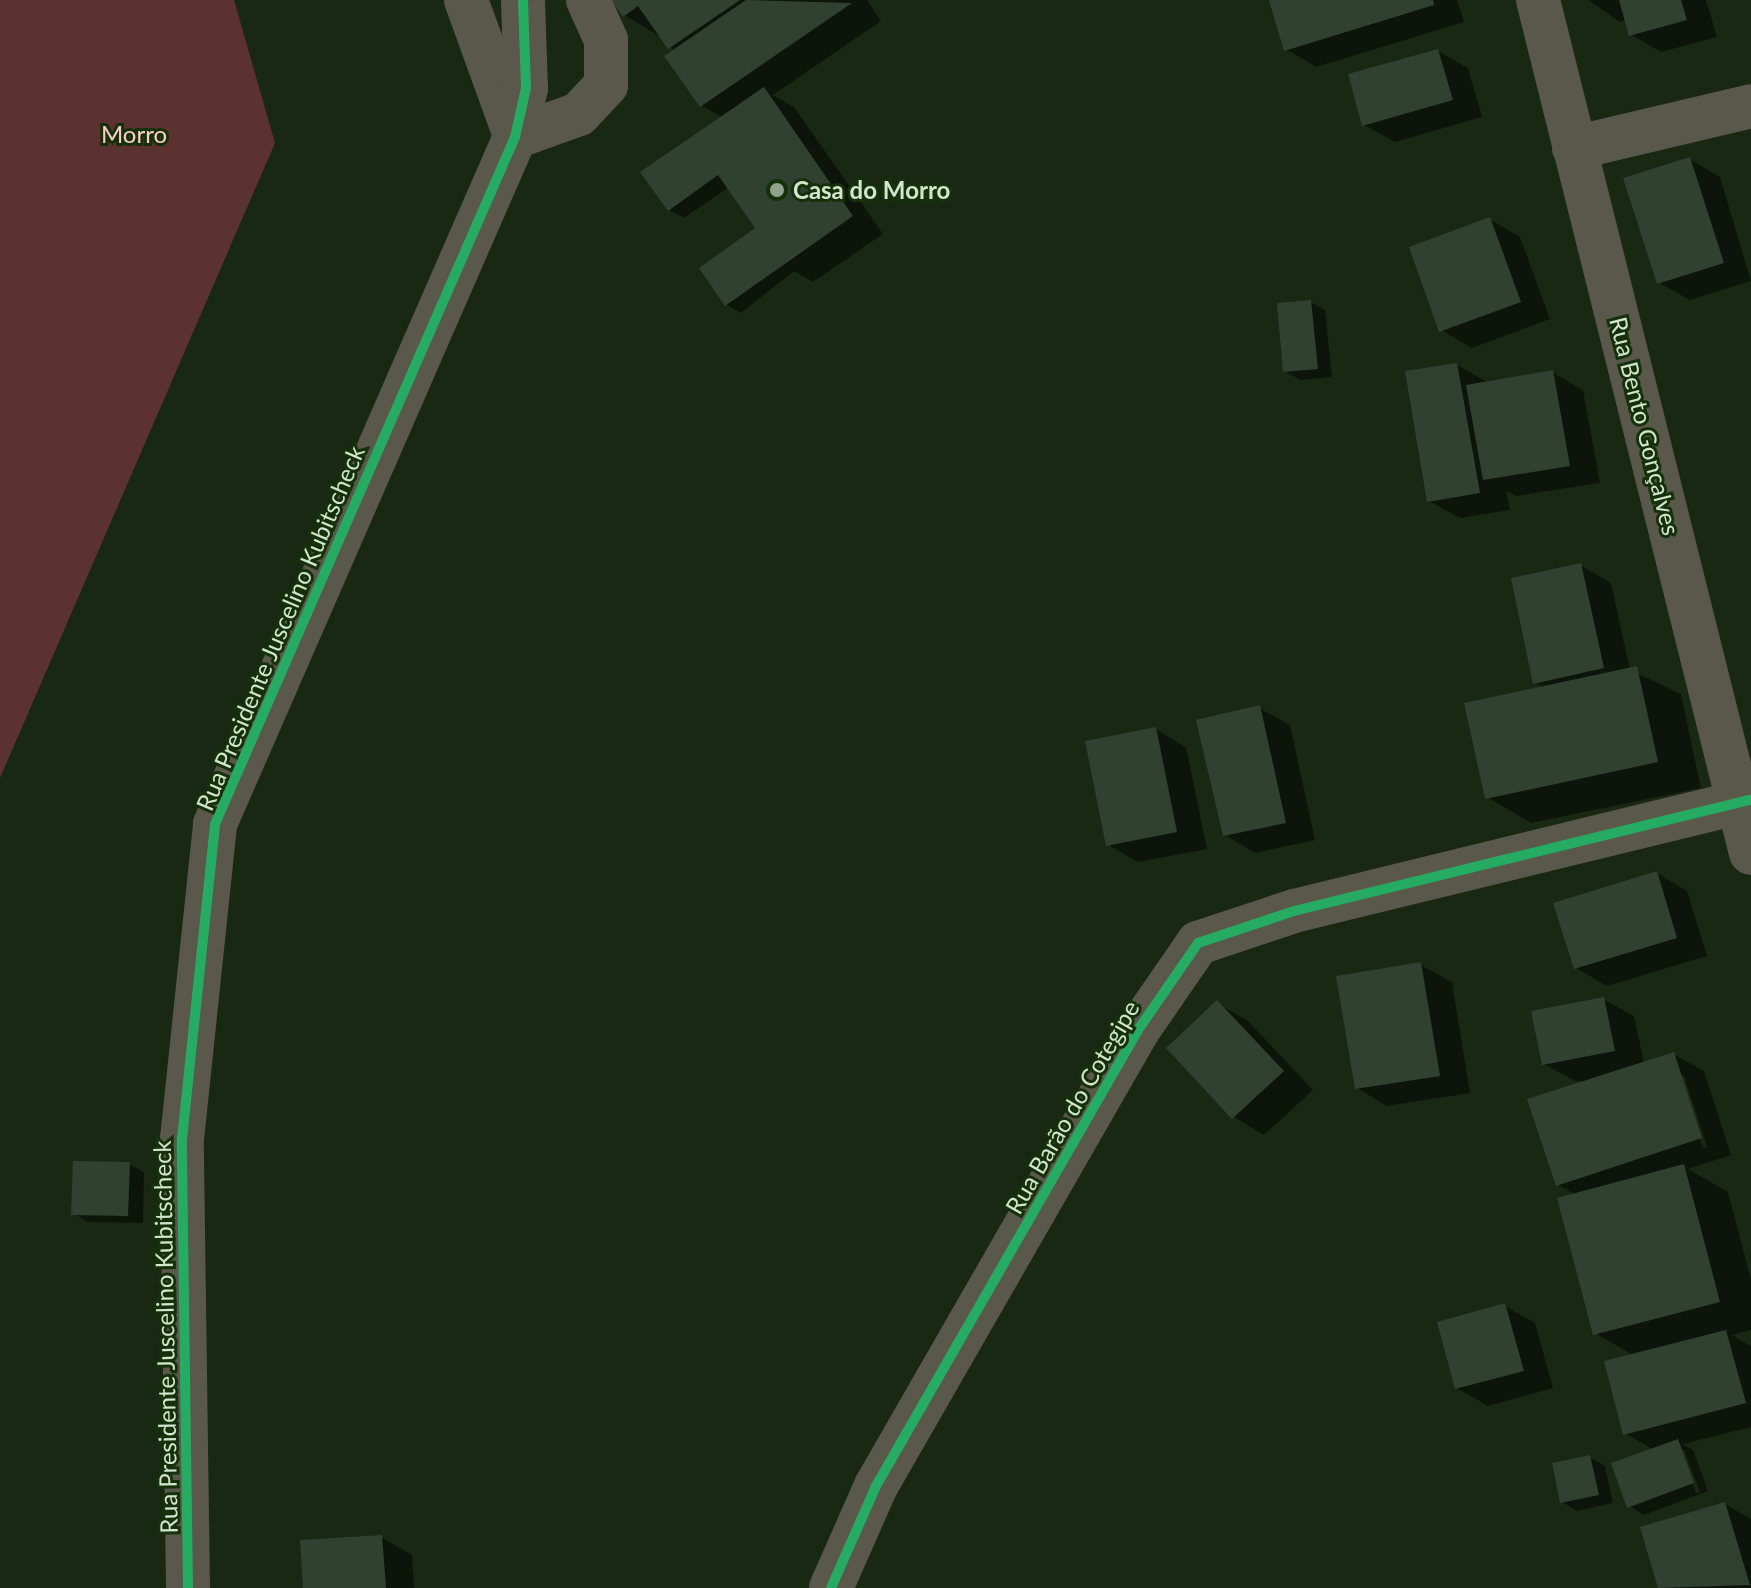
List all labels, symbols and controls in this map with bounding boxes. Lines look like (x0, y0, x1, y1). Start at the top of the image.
park label: Morro (101, 120, 167, 148)
place label: Casa do Morro (793, 176, 950, 204)
marker: Casa do Morro (768, 181, 786, 199)
street label: Rua Bento Gonçalves (1604, 314, 1686, 538)
street label: Rua Presidente Juscelino Kubitscheck (190, 441, 370, 815)
street label: Rua Barão do Cotegipe (999, 995, 1145, 1219)
street label: Rua Presidente Juscelino Kubitscheck (147, 1140, 183, 1534)

